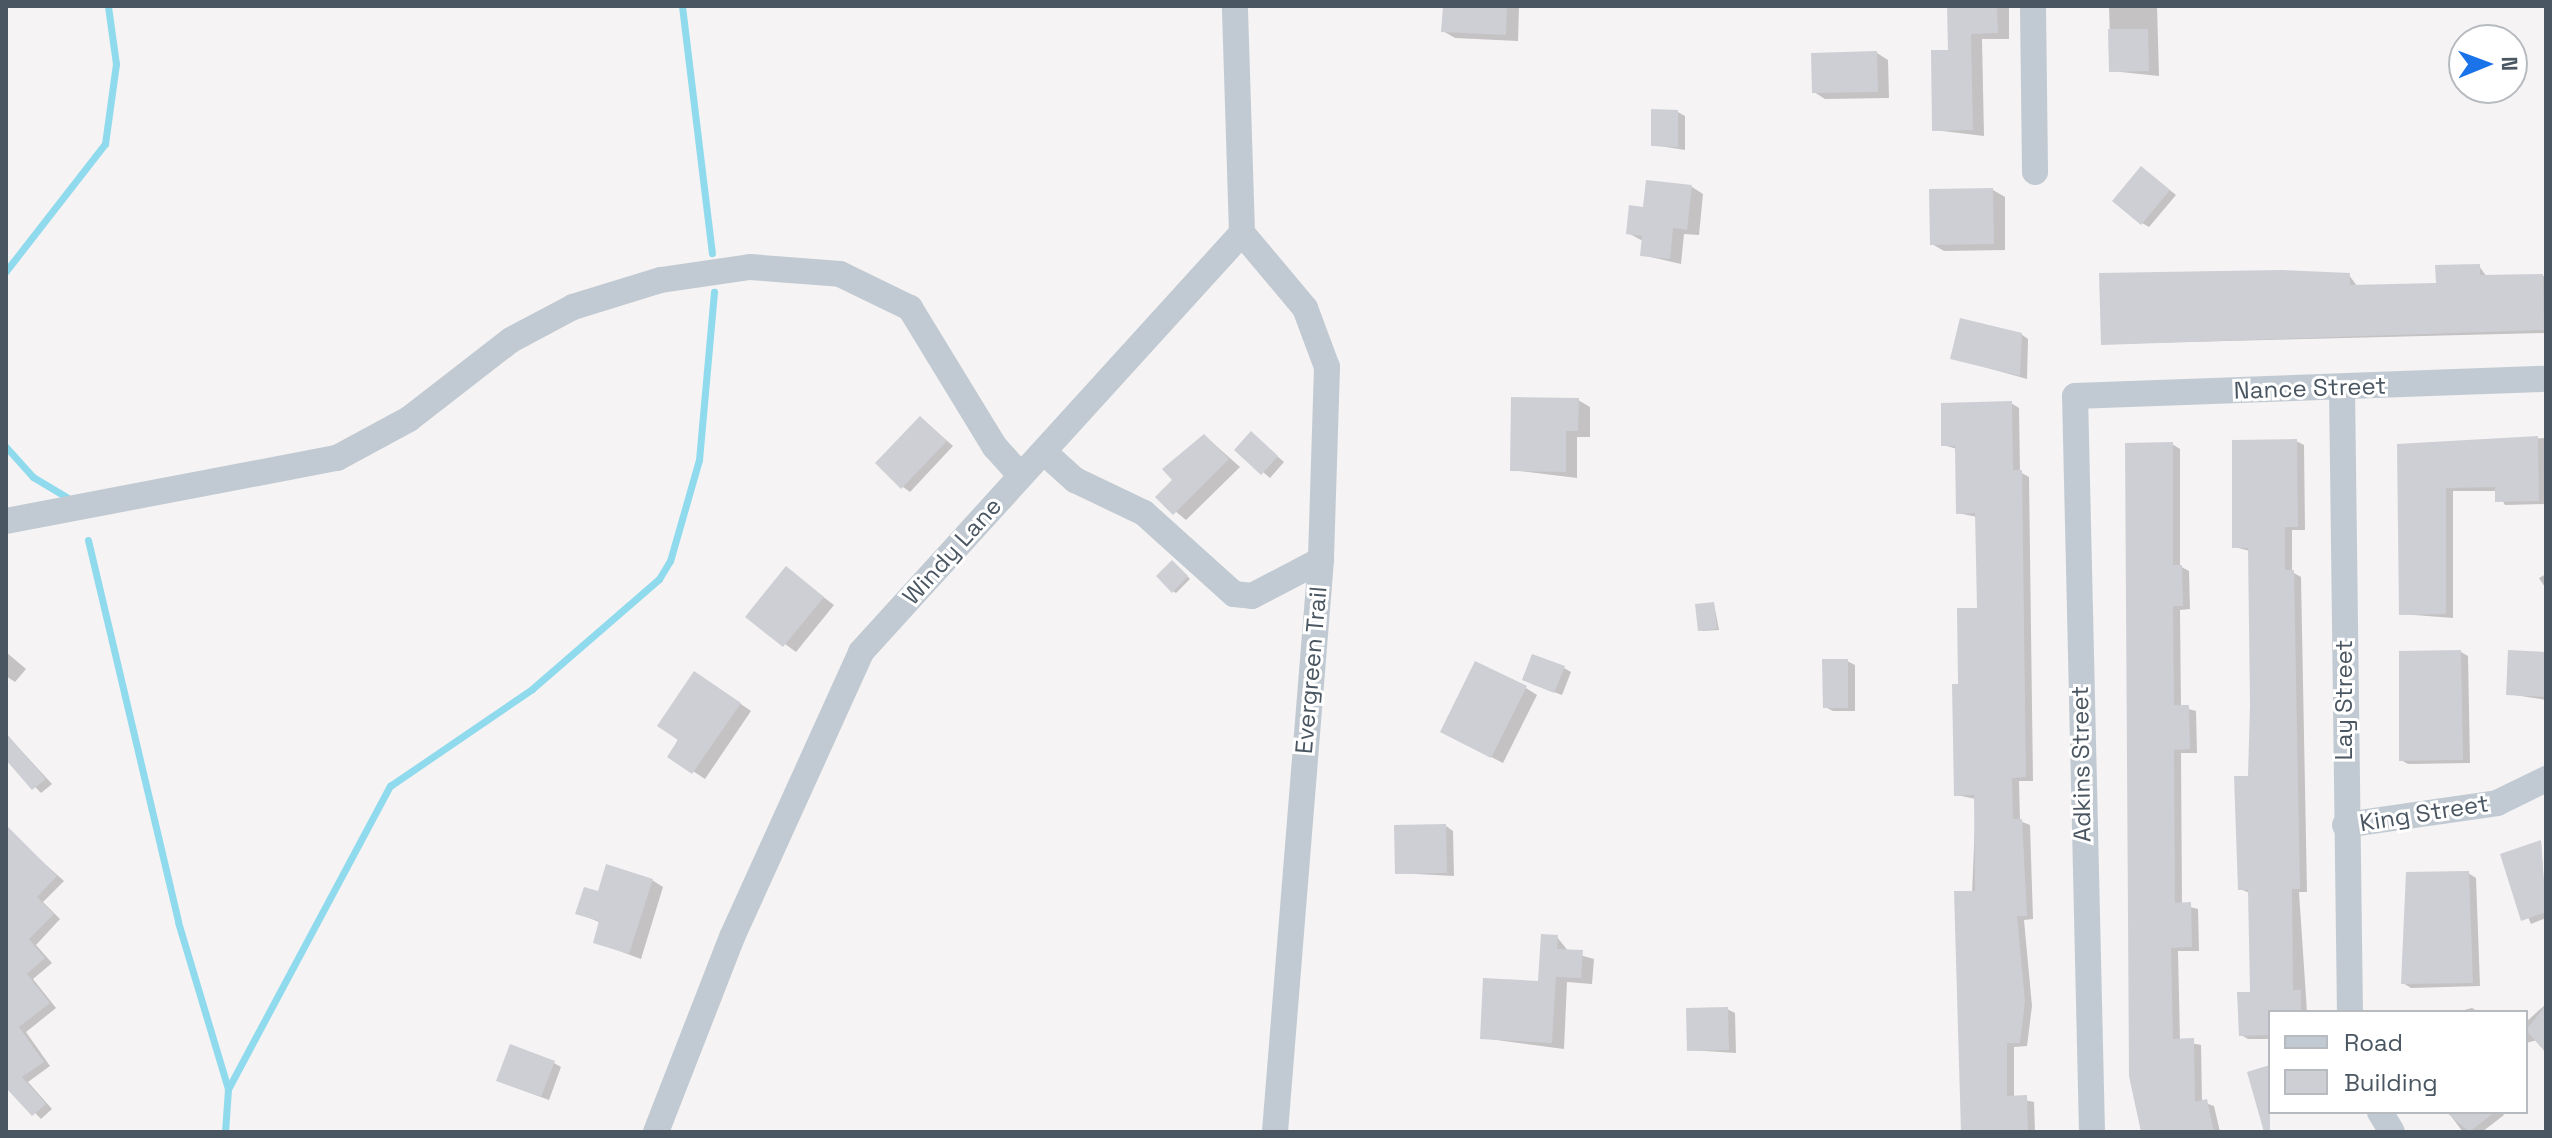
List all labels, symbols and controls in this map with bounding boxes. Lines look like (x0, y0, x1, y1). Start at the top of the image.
north arrow (2448, 24, 2528, 104)
text: N (2496, 56, 2524, 71)
street label: Nance Street (2233, 371, 2387, 405)
street label: Windy Lane (897, 492, 1007, 610)
street label: Evergreen Trail (1289, 585, 1333, 755)
street label: Lay Street (2330, 640, 2358, 760)
street label: Adkins Street (2065, 686, 2097, 842)
street label: King Street (2357, 789, 2491, 837)
legend (2268, 1010, 2528, 1114)
text: Road (2344, 1027, 2403, 1058)
text: Building (2344, 1067, 2438, 1098)

